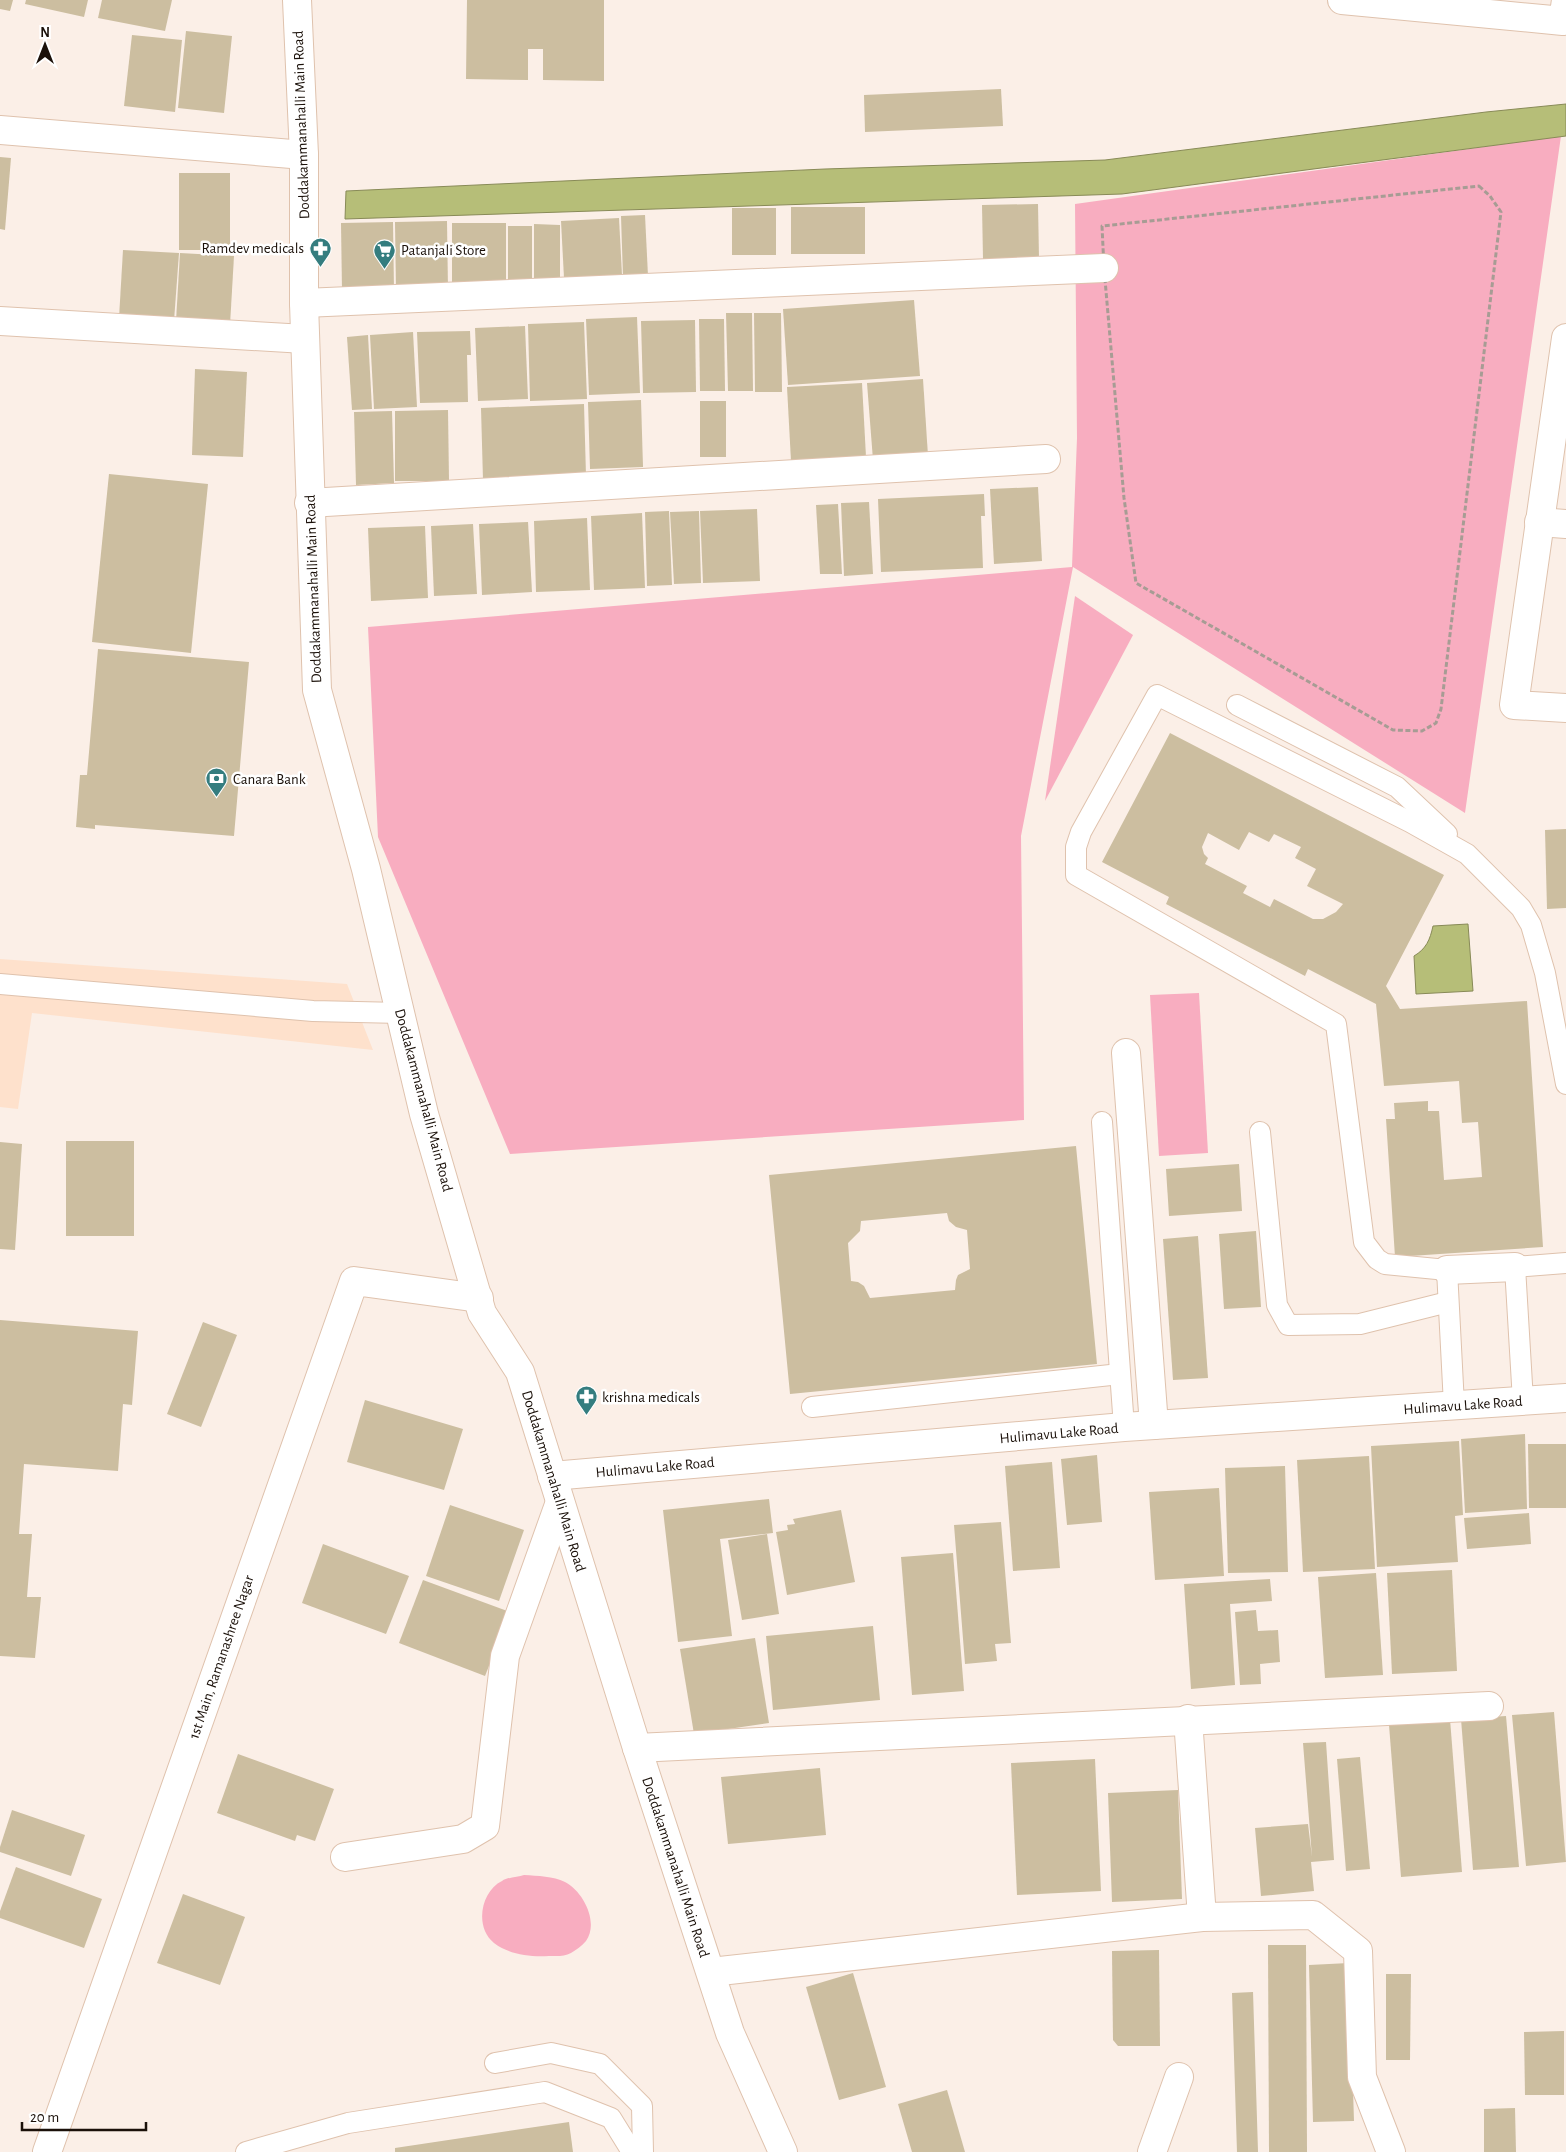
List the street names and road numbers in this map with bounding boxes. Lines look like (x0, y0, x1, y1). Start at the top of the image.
street label: Doddakammanahalli Main Road (291, 30, 312, 220)
street label: Doddakammanahalli Main Road (303, 494, 324, 684)
street label: Doddakammanahalli Main Road (392, 1007, 455, 1193)
street label: Doddakammanahalli Main Road (519, 1389, 588, 1574)
street label: Hulimavu Lake Road (1403, 1394, 1523, 1417)
street label: Hulimavu Lake Road (999, 1421, 1119, 1446)
street label: Hulimavu Lake Road (595, 1455, 715, 1480)
street label: 1st Main, Ramanashree Nagar (186, 1573, 257, 1741)
street label: Doddakammanahalli Main Road (639, 1775, 712, 1959)

